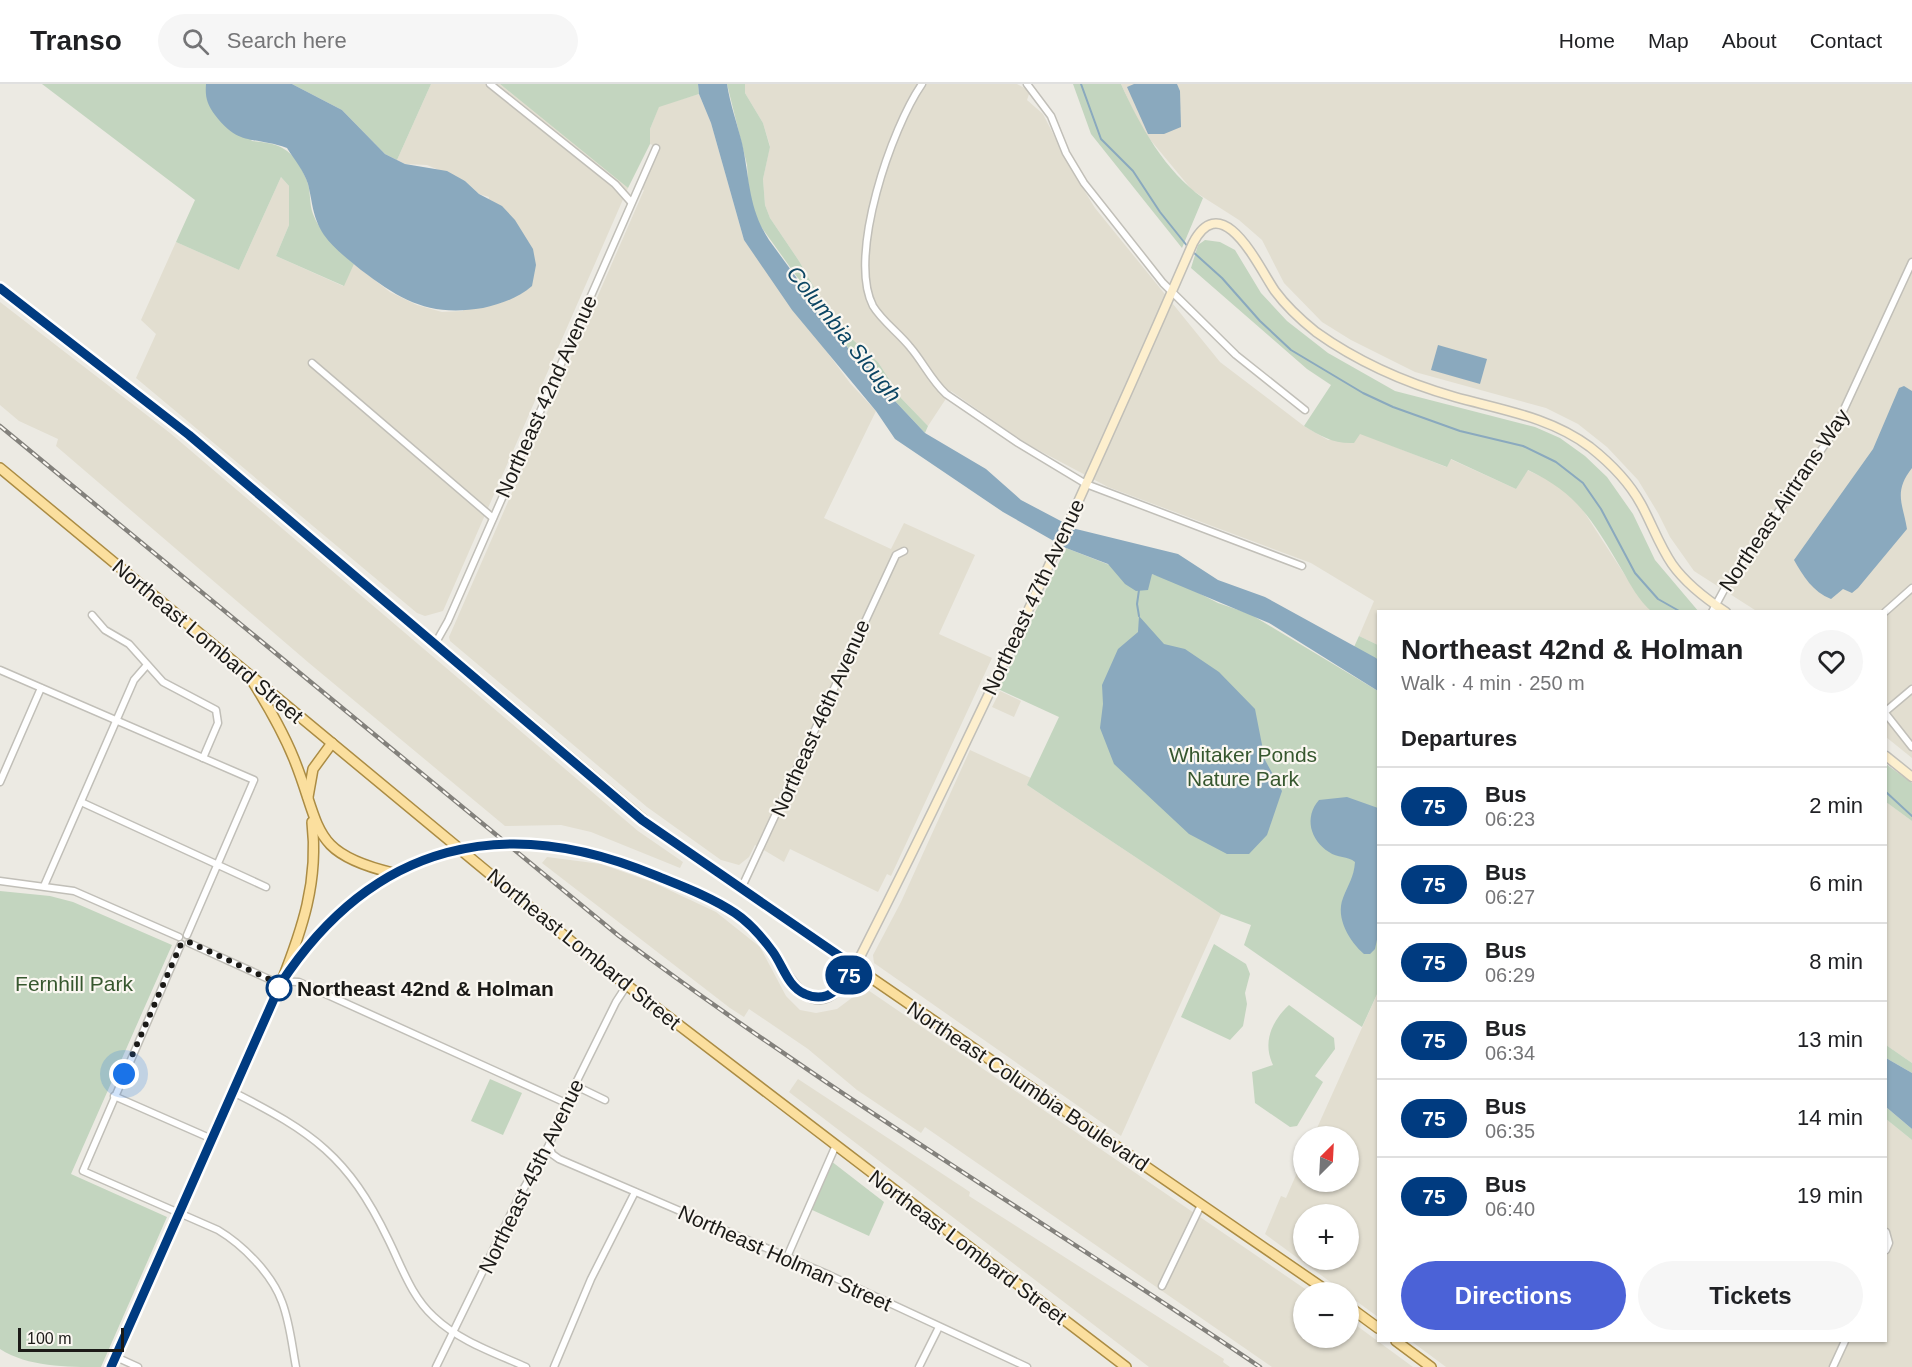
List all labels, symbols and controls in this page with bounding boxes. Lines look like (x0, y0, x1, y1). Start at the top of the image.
search box (158, 14, 578, 68)
text: Transo (30, 25, 122, 56)
icon: search (179, 25, 212, 58)
text: Search here (227, 28, 347, 53)
text: Home (1559, 29, 1615, 52)
text: Map (1648, 29, 1689, 52)
text: About (1722, 29, 1777, 52)
text: Contact (1810, 29, 1882, 52)
water label: Columbia Slough (782, 261, 906, 407)
street label: Northeast 42nd Avenue (491, 291, 601, 501)
street label: Northeast Airtrans Way (1714, 404, 1854, 596)
street label: Northeast 47th Avenue (978, 495, 1088, 699)
street label: Northeast Lombard Street (108, 555, 308, 728)
street label: Northeast 46th Avenue (766, 616, 874, 820)
button: heart (1800, 630, 1863, 693)
text: Northeast 42nd & Holman (1401, 634, 1743, 665)
text: Walk · 4 min · 250 m (1401, 672, 1585, 694)
text: Departures (1401, 726, 1517, 751)
park label: Whitaker Ponds Nature Park (1169, 743, 1317, 790)
text: Bus (1485, 782, 1527, 807)
text: 2 min (1809, 793, 1863, 818)
text: 75 (1422, 795, 1446, 818)
text: 06:23 (1485, 808, 1535, 830)
text: Bus (1485, 860, 1527, 885)
street label: Northeast Lombard Street (483, 864, 685, 1034)
text: 6 min (1809, 871, 1863, 896)
text: 75 (1422, 873, 1446, 896)
text: 06:27 (1485, 886, 1535, 908)
text: Bus (1485, 938, 1527, 963)
text: 8 min (1809, 949, 1863, 974)
text: 75 (1422, 951, 1446, 974)
line badge: 75 (822, 956, 876, 994)
text: 75 (837, 964, 861, 987)
text: 06:29 (1485, 964, 1535, 986)
park label: Fernhill Park (15, 972, 133, 995)
marker: Northeast 42nd & Holman (266, 975, 292, 1001)
place label: Northeast 42nd & Holman (297, 977, 554, 1000)
street label: Northeast Columbia Boulevard (903, 997, 1153, 1175)
text: Bus (1485, 1016, 1527, 1041)
text: 13 min (1797, 1027, 1863, 1052)
text: 75 (1422, 1029, 1446, 1052)
text: 06:34 (1485, 1042, 1535, 1064)
your location (109, 1059, 139, 1089)
street label: Northeast 45th Avenue (474, 1075, 588, 1277)
text: Bus (1485, 1094, 1527, 1119)
text: 14 min (1797, 1105, 1863, 1130)
text: 75 (1422, 1107, 1446, 1130)
text: 06:35 (1485, 1120, 1535, 1142)
north arrow (1293, 1126, 1359, 1192)
map controls (1293, 1126, 1359, 1348)
street label: Northeast Lombard Street (865, 1165, 1072, 1329)
text: Bus (1485, 1172, 1527, 1197)
text: 19 min (1797, 1183, 1863, 1208)
text: 75 (1422, 1185, 1446, 1208)
text: 06:40 (1485, 1198, 1535, 1220)
street label: Northeast Holman Street (675, 1200, 895, 1316)
button: + (1293, 1204, 1359, 1270)
button: Directions (1401, 1261, 1626, 1330)
button: Tickets (1638, 1261, 1863, 1330)
button: − (1293, 1282, 1359, 1348)
scale bar (18, 1325, 124, 1352)
text: 100 m (27, 1330, 71, 1347)

